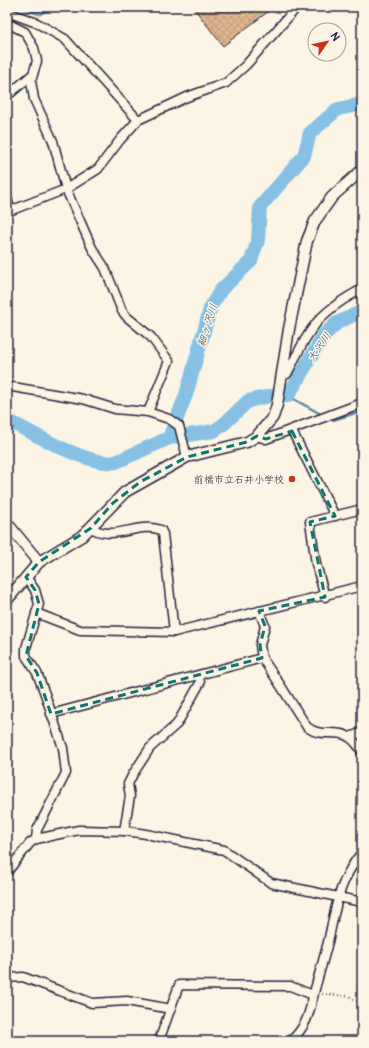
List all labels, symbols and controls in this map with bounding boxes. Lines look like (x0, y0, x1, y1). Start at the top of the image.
north arrow (307, 22, 347, 62)
text: N (327, 30, 343, 44)
water label: 細ヶ沢川 (194, 302, 220, 348)
water label: 大沢川 (305, 330, 334, 365)
place label: 前橋市立石井小学校 (194, 474, 284, 486)
marker: 前橋市立石井小学校 (287, 474, 297, 484)

